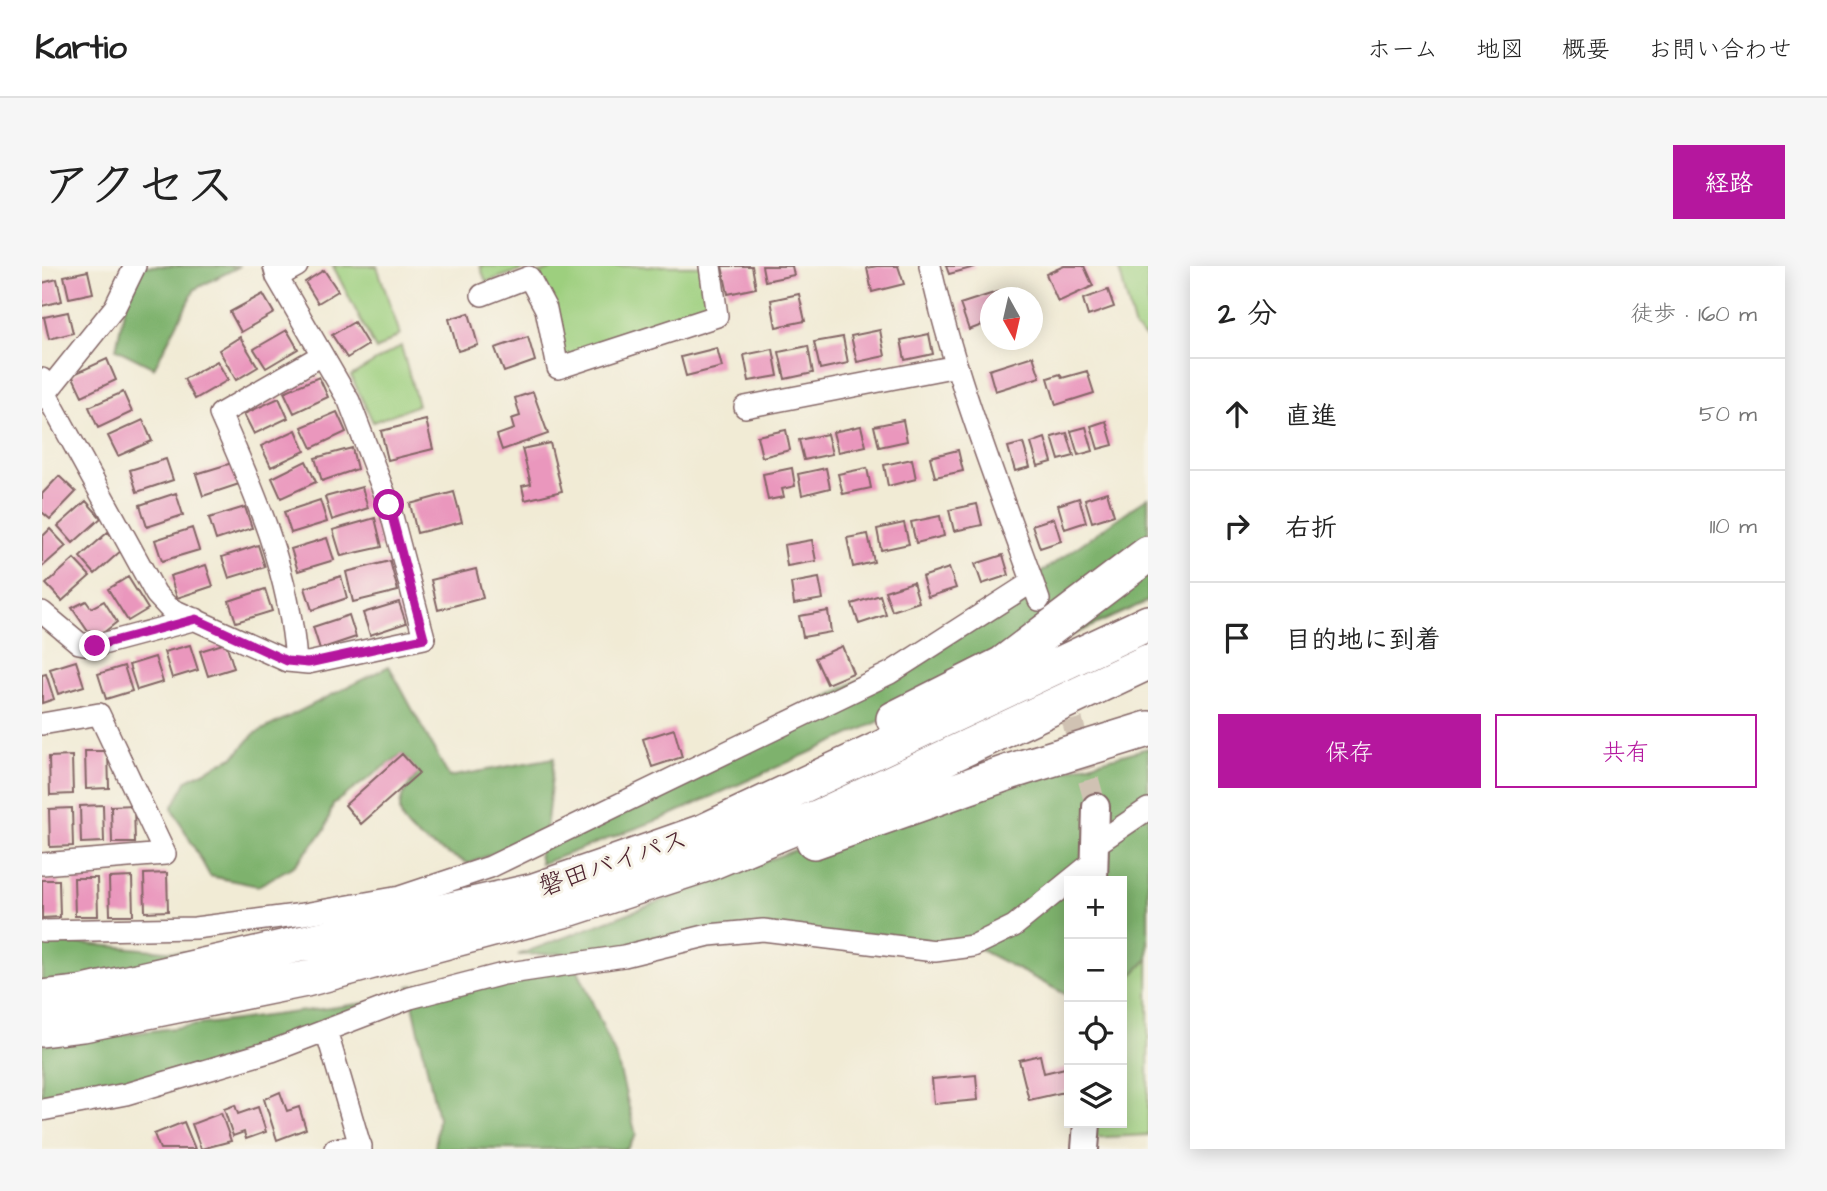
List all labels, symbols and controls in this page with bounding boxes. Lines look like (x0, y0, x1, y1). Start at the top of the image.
text: Kartio (35, 25, 127, 71)
text: ホーム (1367, 33, 1438, 67)
text: 地図 (1476, 33, 1524, 67)
text: 概要 (1562, 33, 1610, 67)
text: お問い合わせ (1648, 33, 1792, 67)
button: 経路 (1673, 145, 1785, 219)
text: アクセス (42, 153, 235, 221)
north arrow (980, 287, 1043, 350)
text: 2 分 (1218, 293, 1277, 335)
text: 徒歩 · 160 m (1630, 298, 1757, 330)
icon: ahead (1218, 395, 1256, 433)
text: 直進 (1285, 398, 1337, 434)
text: 50 m (1699, 398, 1757, 430)
route start (373, 489, 404, 520)
icon: right (1218, 507, 1256, 545)
text: 右折 (1285, 510, 1337, 546)
text: 110 m (1709, 510, 1757, 542)
icon: arrive (1218, 619, 1256, 657)
text: 目的地に到着 (1285, 622, 1441, 658)
route end (79, 630, 110, 661)
button: 保存 (1218, 714, 1481, 788)
button: 共有 (1495, 714, 1757, 788)
street label: 磐田バイパス (534, 821, 692, 905)
map controls (1064, 876, 1127, 1128)
button: + (1064, 876, 1127, 939)
button: − (1064, 939, 1127, 1002)
button: locate (1064, 1002, 1127, 1065)
button: layers (1064, 1065, 1127, 1128)

